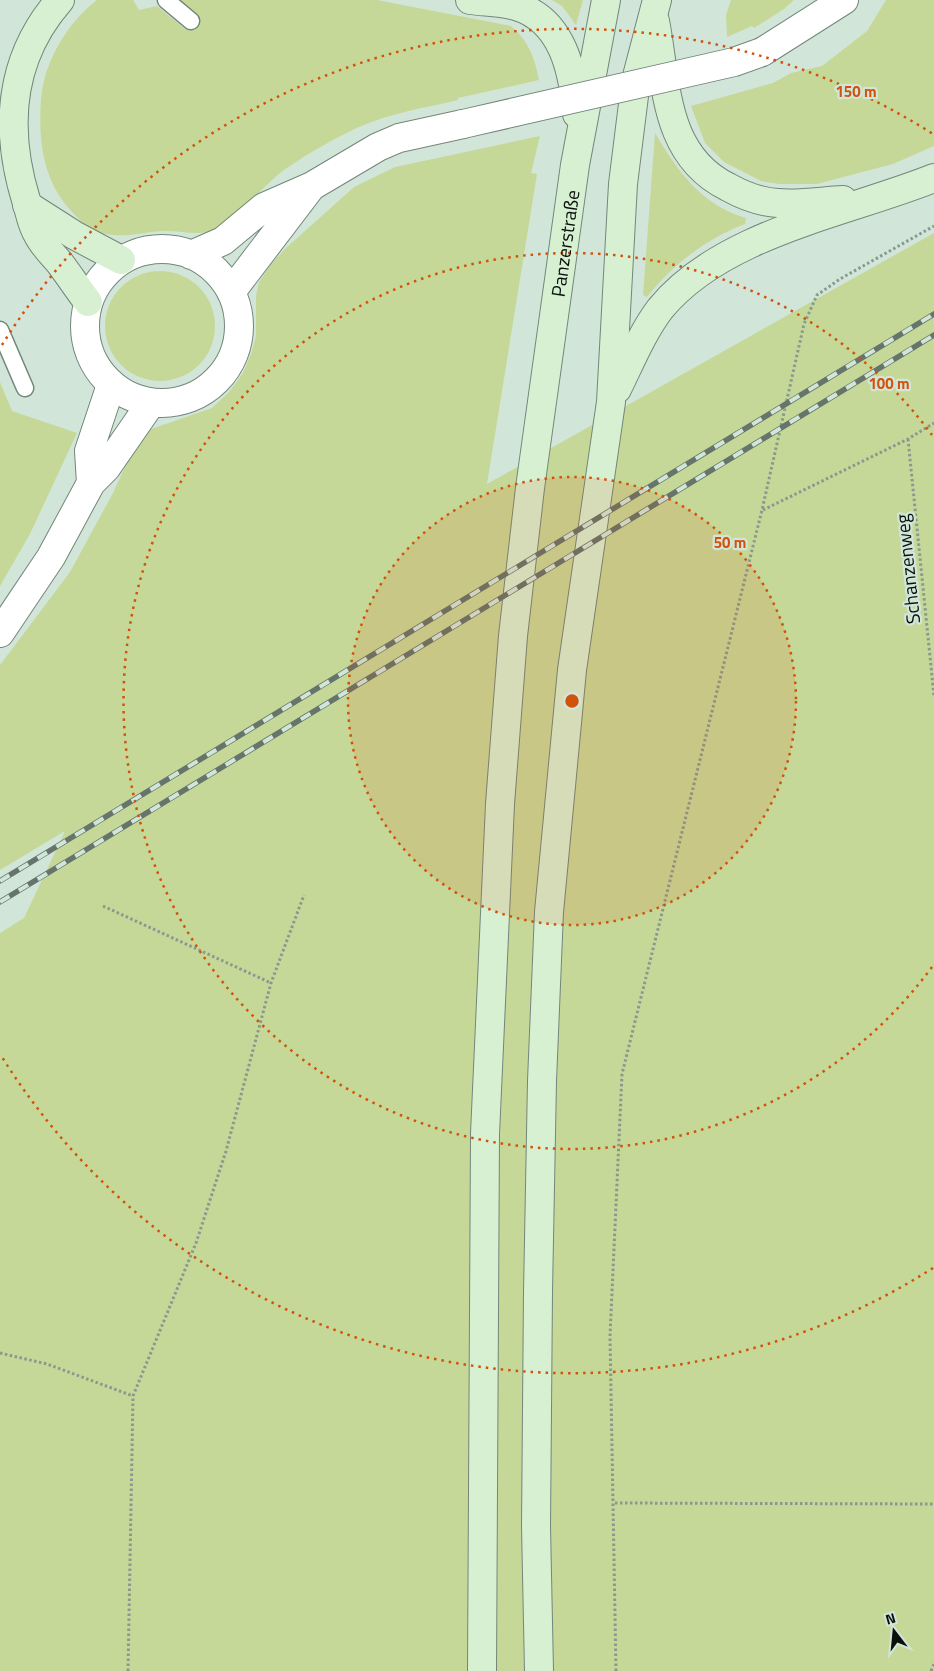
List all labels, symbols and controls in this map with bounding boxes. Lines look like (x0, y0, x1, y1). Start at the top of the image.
text: 150 m (835, 80, 877, 103)
street label: Panzerstraße (542, 188, 586, 299)
text: 100 m (868, 372, 910, 395)
street label: Schanzenweg (887, 512, 927, 625)
text: 50 m (714, 531, 746, 554)
centre of rings (563, 692, 581, 710)
north arrow (869, 1606, 919, 1656)
text: N (883, 1607, 898, 1629)

